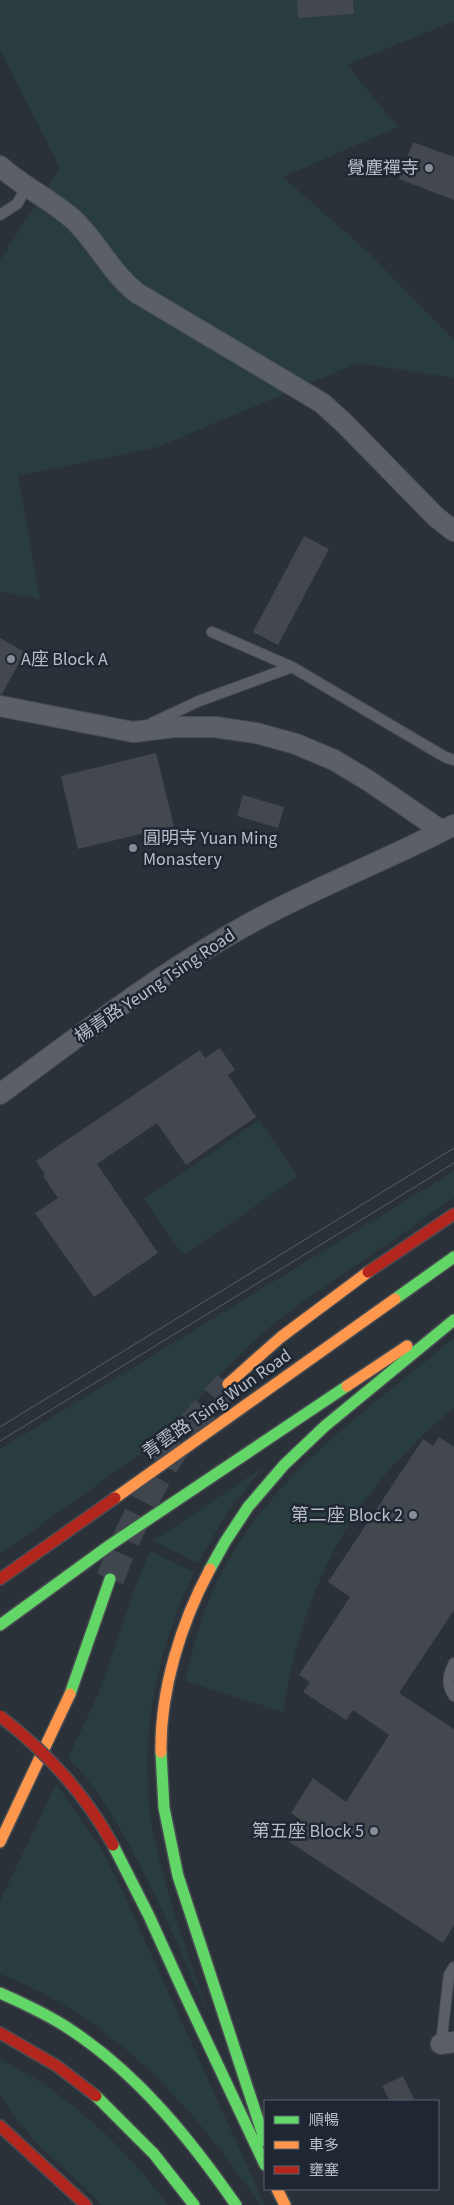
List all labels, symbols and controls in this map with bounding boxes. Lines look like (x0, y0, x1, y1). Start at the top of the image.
place label: 覺塵禪寺 (347, 156, 419, 181)
marker: 覺塵禪寺 (423, 162, 435, 174)
place label: A座 Block A (21, 647, 108, 672)
marker: A座 Block A (5, 653, 17, 665)
place label: 圓明寺 Yuan Ming Monastery (143, 826, 277, 872)
marker: 圓明寺 Yuan Ming Monastery (127, 842, 139, 854)
street label: 楊青路 Yeung Tsing Road (70, 923, 240, 1049)
street label: 青雲路 Tsing Wun Road (137, 1343, 297, 1465)
place label: 第二座 Block 2 (291, 1503, 403, 1528)
marker: 第二座 Block 2 (407, 1509, 419, 1521)
place label: 第五座 Block 5 (252, 1819, 364, 1844)
marker: 第五座 Block 5 (368, 1825, 380, 1837)
legend (264, 2100, 439, 2190)
text: 順暢 (309, 2110, 339, 2131)
text: 車多 (309, 2135, 339, 2156)
text: 壅塞 (309, 2160, 339, 2181)

